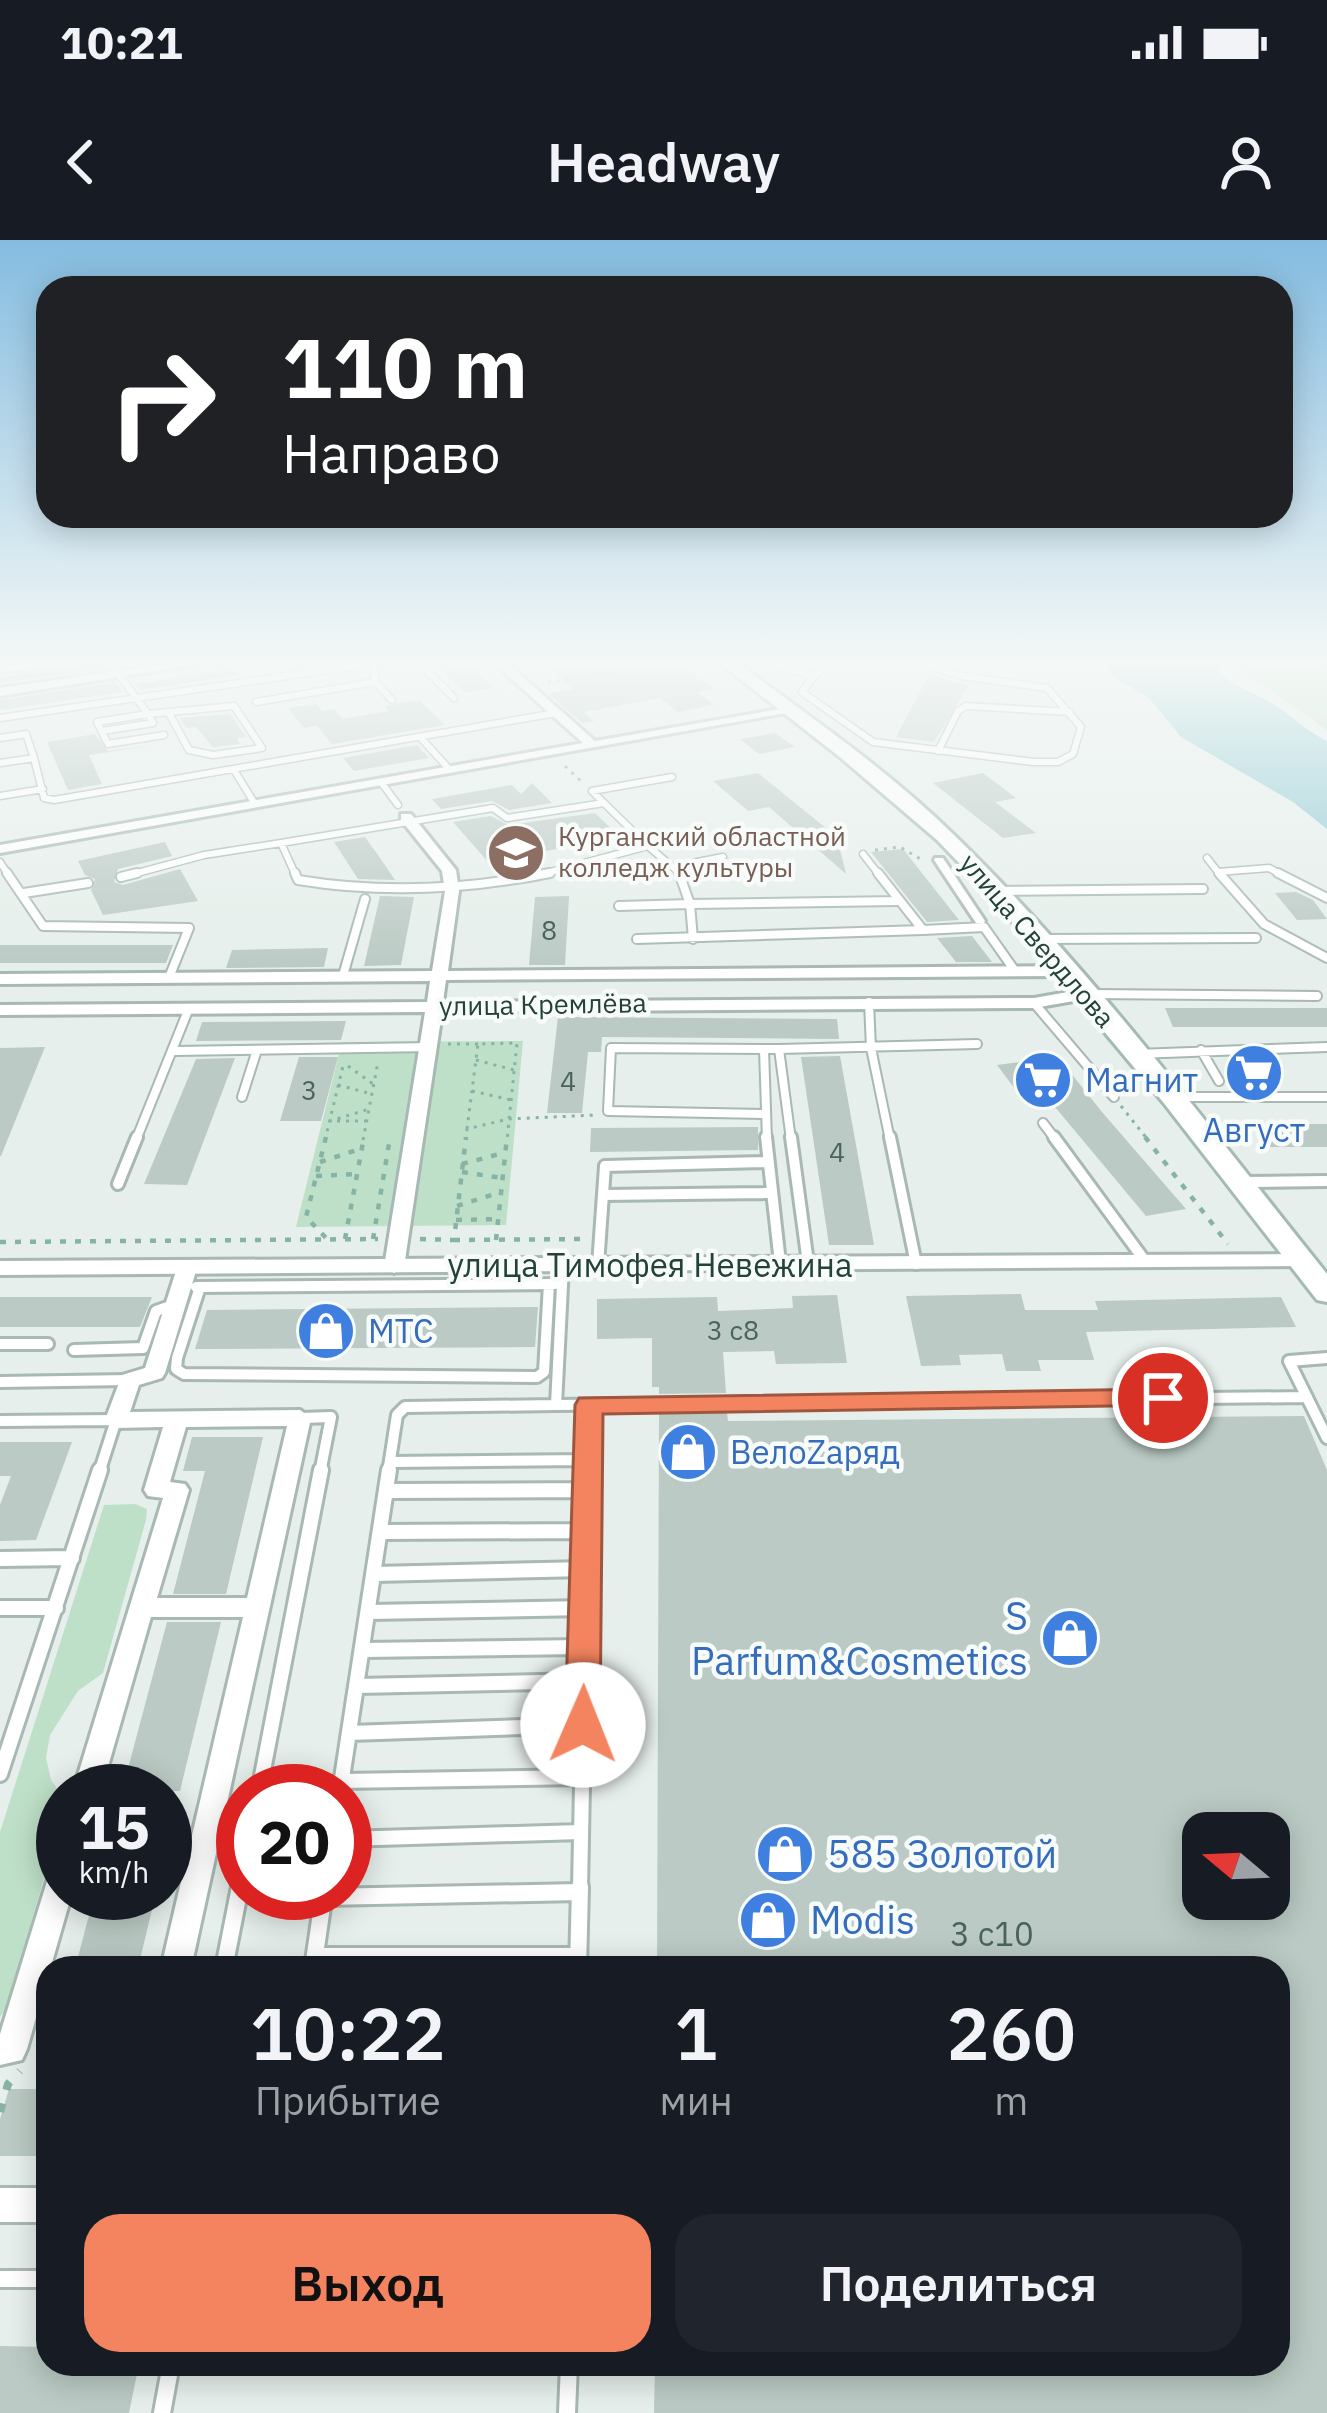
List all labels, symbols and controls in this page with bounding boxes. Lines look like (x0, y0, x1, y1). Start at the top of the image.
text: 10:21 (60, 13, 183, 71)
text: Headway (547, 127, 780, 197)
icon: back (48, 129, 114, 195)
icon: person (1213, 129, 1279, 195)
text: 110 m (282, 312, 528, 421)
icon: right (84, 324, 240, 480)
text: Направо (282, 418, 500, 488)
place label: Курганский областной колледж культуры (558, 818, 846, 884)
school or university icon: Курганский областной колледж культуры (485, 822, 547, 884)
street label: улица Свердлова (953, 846, 1123, 1034)
house number: 8 (541, 912, 557, 947)
street label: улица Кремлёва (439, 984, 647, 1023)
supermarket icon: Август (1223, 1042, 1285, 1104)
supermarket icon: Магнит (1012, 1049, 1074, 1111)
place label: Магнит (1085, 1058, 1198, 1101)
house number: 4 (560, 1063, 576, 1098)
house number: 3 (301, 1072, 317, 1107)
place label: Август (1203, 1108, 1305, 1151)
house number: 4 (829, 1134, 845, 1169)
street label: улица Тимофея Невежина (447, 1243, 853, 1286)
shop icon: МТС (295, 1300, 357, 1362)
place label: МТС (368, 1309, 434, 1352)
house number: 3 с8 (707, 1312, 759, 1347)
pin (1112, 1347, 1214, 1449)
icon: arrive (1130, 1365, 1196, 1431)
shop icon: ВелоZаряд (657, 1421, 719, 1483)
place label: ВелоZаряд (730, 1430, 900, 1473)
place label: S Parfum&Cosmetics (691, 1590, 1028, 1686)
shop icon: S Parfum&Cosmetics (1039, 1607, 1101, 1669)
position arrow (520, 1662, 646, 1788)
speed limit sign: 20 (216, 1764, 372, 1920)
text: 15 (78, 1787, 150, 1866)
north arrow (1182, 1812, 1290, 1920)
map controls (1182, 1812, 1290, 1920)
shop icon: 585 Золотой (754, 1823, 816, 1885)
place label: 585 Золотой (827, 1828, 1057, 1879)
text: km/h (79, 1852, 149, 1891)
shop icon: Modis (737, 1889, 799, 1951)
place label: Modis (810, 1894, 915, 1945)
house number: 3 с10 (950, 1912, 1034, 1955)
text: 10:22 (250, 1986, 446, 2080)
text: 1 (674, 1986, 718, 2080)
text: 260 (946, 1986, 1076, 2080)
text: Прибытие (255, 2075, 441, 2126)
text: мин (660, 2075, 733, 2126)
text: m (994, 2075, 1028, 2126)
button: Выход (84, 2214, 651, 2352)
button: Поделиться (675, 2214, 1242, 2352)

